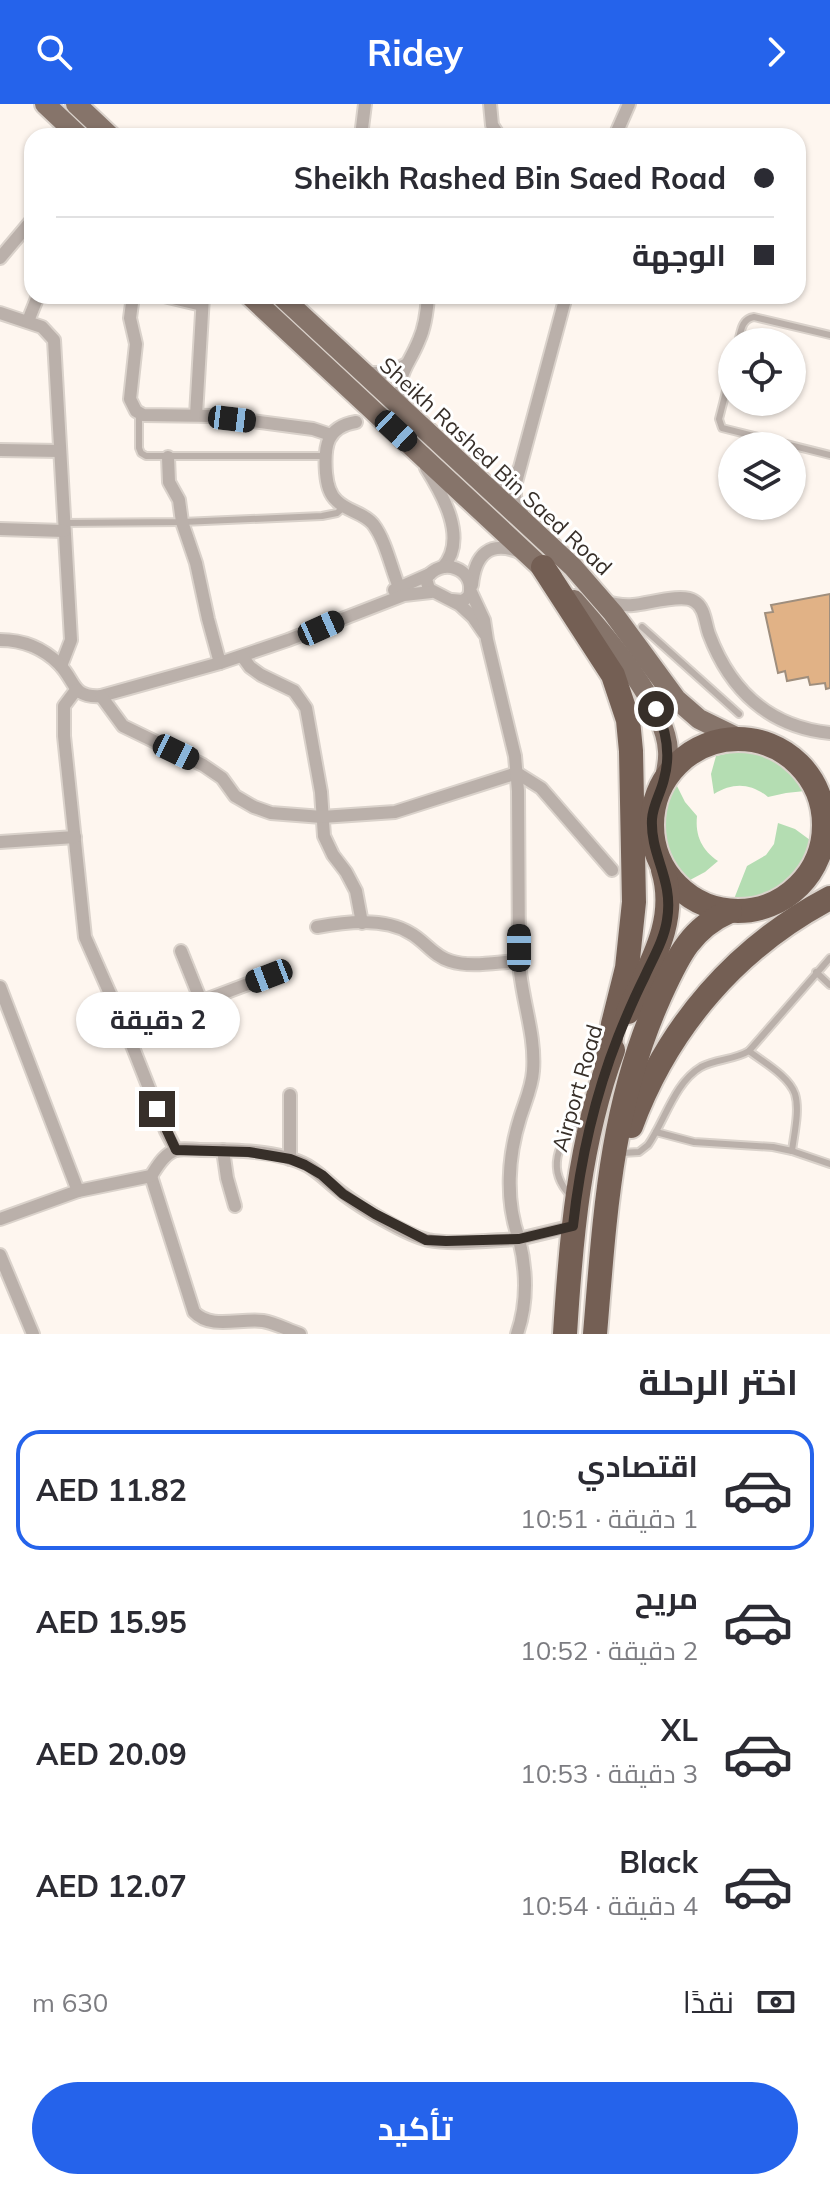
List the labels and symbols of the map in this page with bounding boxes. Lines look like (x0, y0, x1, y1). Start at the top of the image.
street label: Sheikh Rashed Bin Saed Road (374, 351, 618, 581)
car (207, 404, 257, 434)
car (370, 406, 422, 456)
car (294, 607, 348, 649)
route start (638, 691, 674, 727)
car (149, 731, 203, 773)
car (507, 924, 531, 972)
car (242, 956, 296, 996)
callout: 2 دقيقة (75, 993, 239, 1049)
street label: Airport Road (545, 1021, 609, 1155)
route end (139, 1091, 175, 1127)

